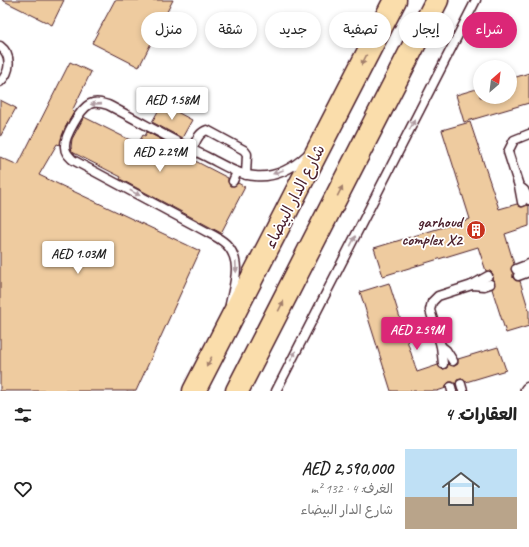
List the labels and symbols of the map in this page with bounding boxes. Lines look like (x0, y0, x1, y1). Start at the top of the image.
one-way arrow (361, 54, 367, 65)
north arrow (473, 60, 517, 104)
pin: AED 1.58M (126, 87, 218, 121)
one-way arrow (90, 100, 103, 107)
one-way arrow (409, 119, 415, 131)
pin: AED 2.29M (114, 139, 206, 173)
street label: شارع الدار البيضاء (260, 141, 331, 252)
one-way arrow (272, 170, 284, 176)
one-way arrow (337, 185, 343, 196)
one-way arrow (129, 190, 141, 196)
place label: garhoud complex X2 (401, 212, 465, 250)
building icon: garhoud complex X2 (465, 219, 487, 241)
one-way arrow (350, 235, 356, 246)
pin: AED 1.03M (32, 241, 124, 275)
one-way arrow (232, 260, 239, 273)
one-way arrow (278, 301, 284, 312)
pin: AED 2.59M (371, 317, 463, 351)
one-way arrow (290, 351, 297, 362)
one-way arrow (206, 356, 212, 368)

